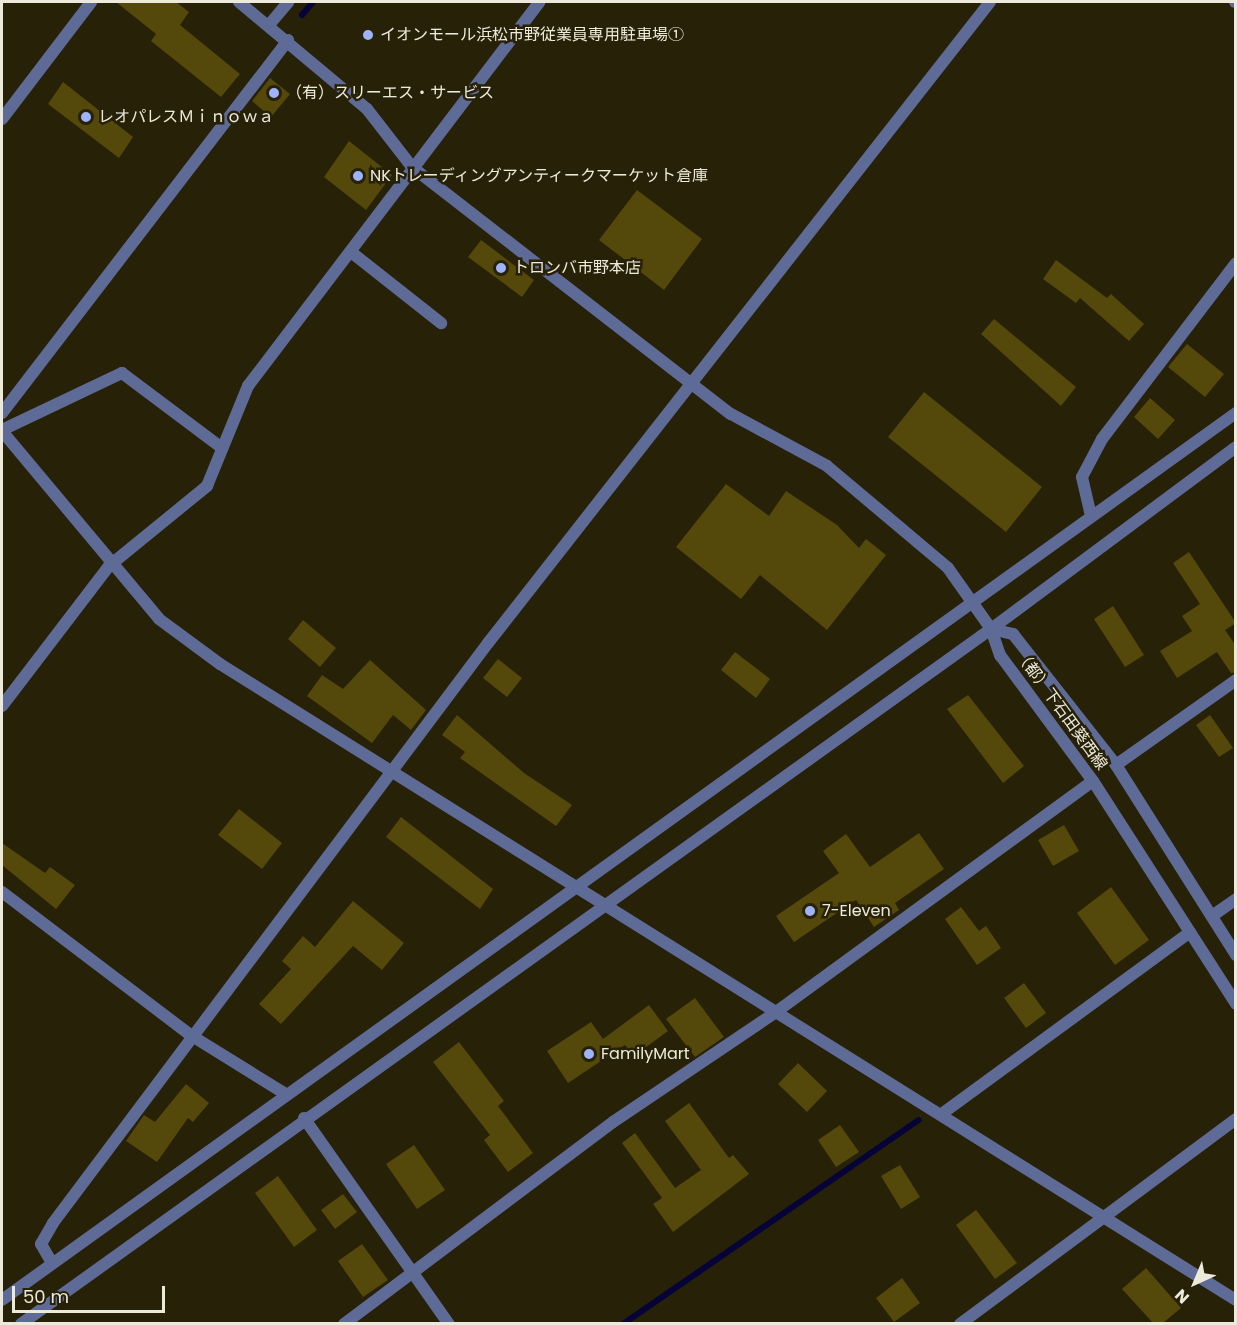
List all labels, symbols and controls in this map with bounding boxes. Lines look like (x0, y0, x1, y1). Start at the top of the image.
place label: イオンモール浜松市野従業員専用駐車場① (380, 25, 684, 45)
marker: イオンモール浜松市野従業員専用駐車場① (361, 28, 375, 42)
place label: （有）スリーエス・サービス (286, 83, 494, 103)
marker: （有）スリーエス・サービス (267, 86, 281, 100)
place label: レオパレスＭｉｎｏｗａ (98, 107, 274, 127)
marker: レオパレスＭｉｎｏｗａ (79, 110, 93, 124)
place label: NKトレーディングアンティークマーケット倉庫 (370, 166, 711, 186)
marker: NKトレーディングアンティークマーケット倉庫 (351, 169, 365, 183)
place label: トロンバ市野本店 (513, 258, 641, 278)
marker: トロンバ市野本店 (494, 261, 508, 275)
street label: （都）下石田葵西線 (1011, 646, 1111, 774)
place label: 7-Eleven (822, 901, 891, 921)
marker: 7-Eleven (803, 904, 817, 918)
place label: FamilyMart (601, 1044, 690, 1064)
marker: FamilyMart (582, 1047, 596, 1061)
north arrow (1165, 1253, 1225, 1313)
scale bar (15, 1274, 168, 1312)
text: 50 m (23, 1284, 69, 1309)
text: N (1170, 1284, 1194, 1309)

